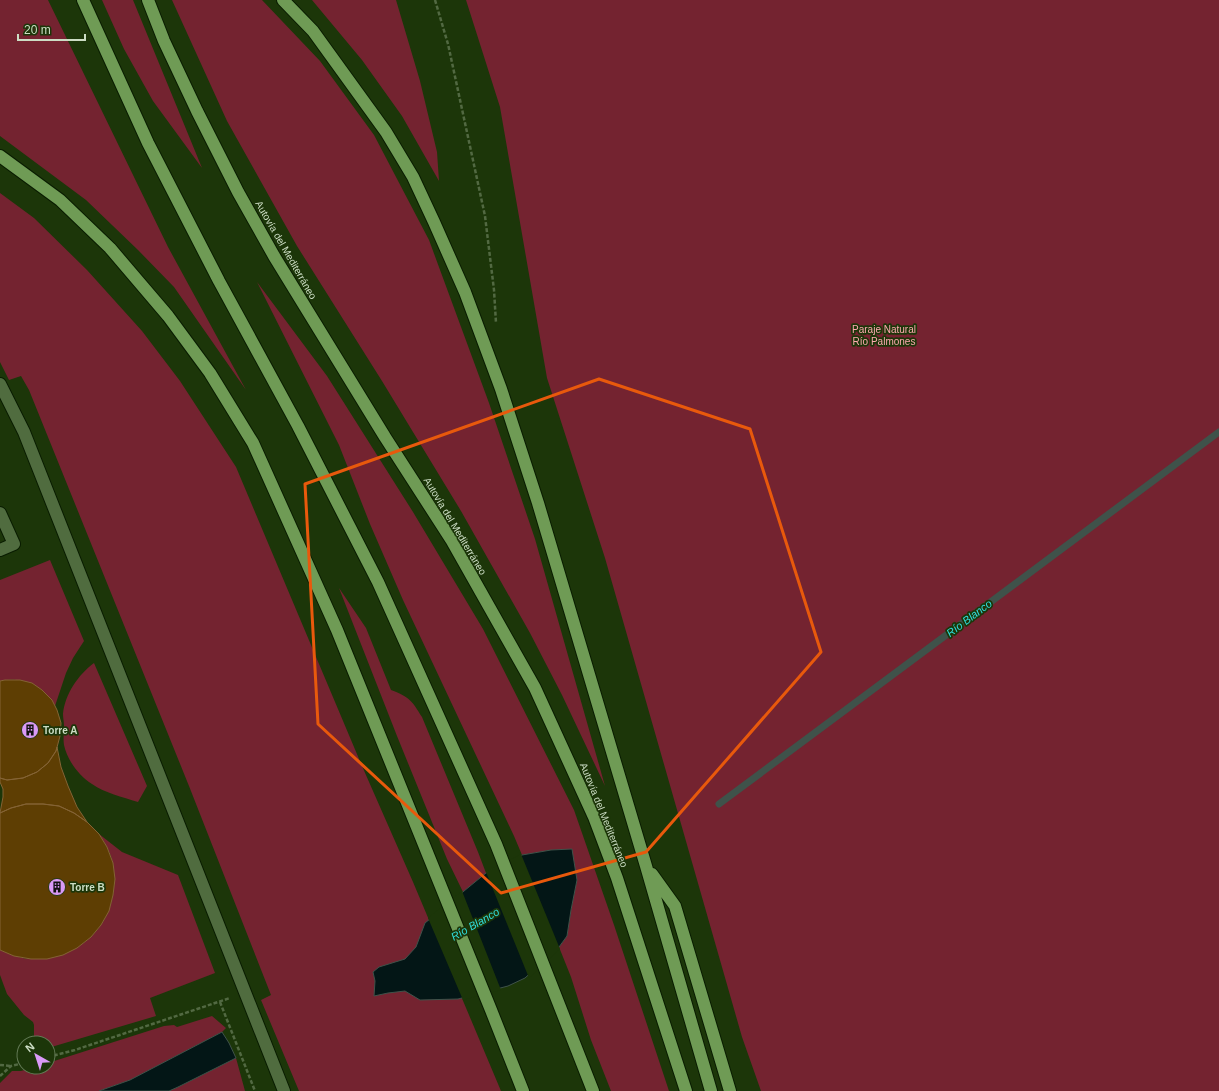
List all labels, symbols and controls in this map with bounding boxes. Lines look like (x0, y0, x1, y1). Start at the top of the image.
scale bar (18, 16, 85, 42)
text: 20 m (24, 23, 51, 37)
street label: Autovía del Mediterráneo (253, 199, 319, 302)
park label: Paraje Natural Río Palmones (852, 324, 916, 347)
street label: Autovía del Mediterráneo (422, 475, 489, 577)
water label: Río Blanco (944, 597, 994, 639)
building icon: Torre A (20, 720, 40, 740)
place label: Torre A (43, 725, 77, 736)
street label: Autovía del Mediterráneo (578, 761, 630, 869)
building icon: Torre B (47, 877, 67, 897)
place label: Torre B (70, 882, 105, 893)
water label: Río Blanco (449, 905, 501, 943)
north arrow (16, 1035, 56, 1075)
text: N (23, 1040, 37, 1054)

